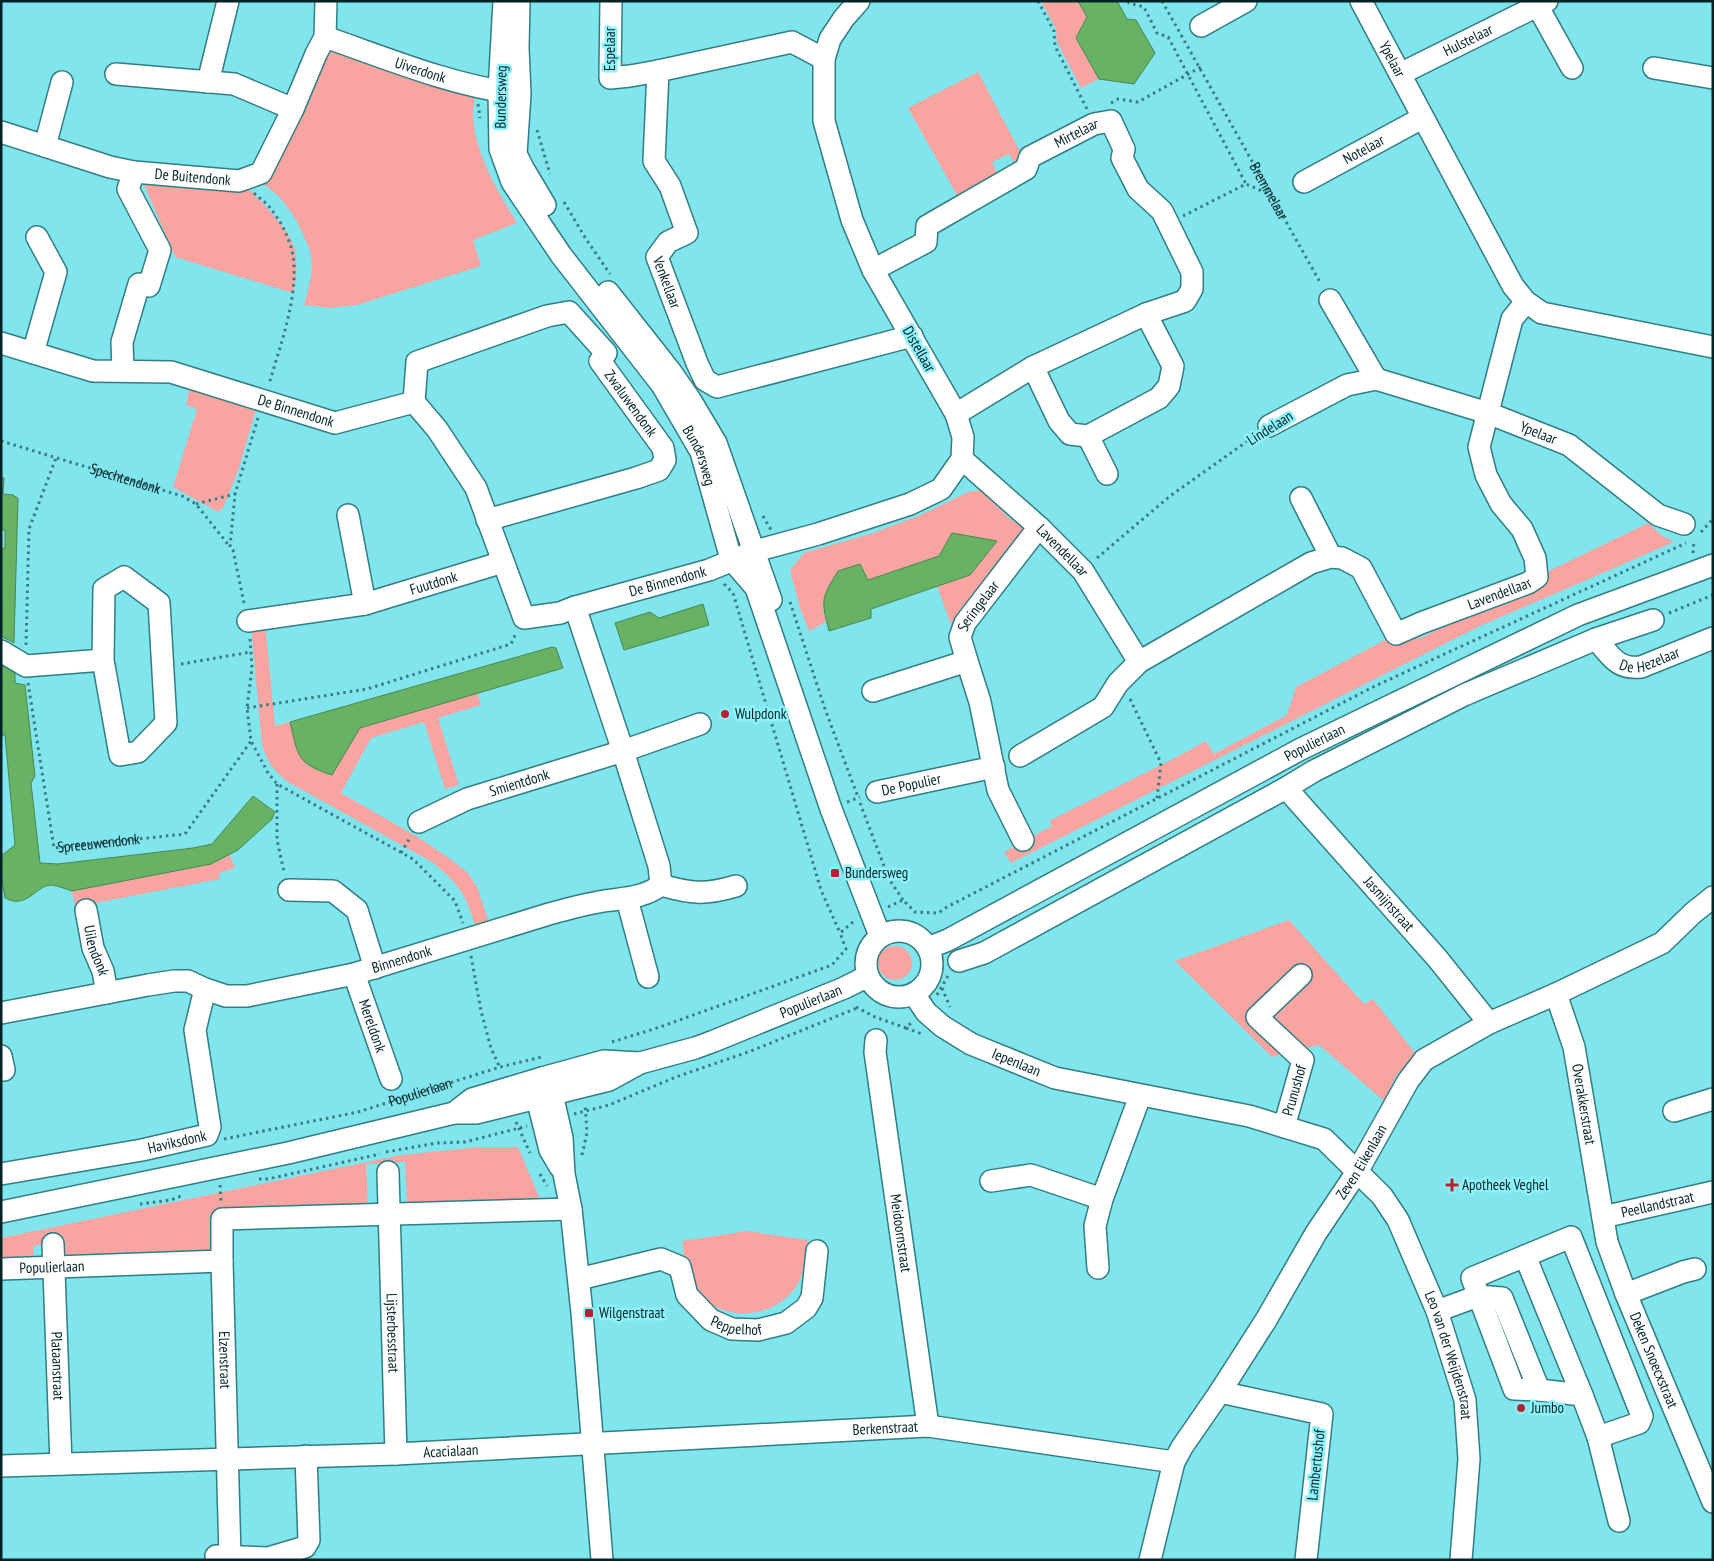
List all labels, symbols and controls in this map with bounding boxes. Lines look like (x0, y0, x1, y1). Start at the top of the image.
street label: Hulstelaar (1440, 19, 1497, 60)
street label: Espelaar (600, 26, 619, 71)
street label: Ypelaar (1375, 38, 1410, 81)
street label: Uiverdonk (392, 53, 448, 87)
street label: Bundersweg (490, 65, 511, 129)
street label: Mirtelaar (1051, 113, 1100, 152)
street label: Notelaar (1339, 130, 1388, 168)
street label: Bremmelaar (1246, 159, 1293, 224)
street label: De Buitendonk (154, 164, 232, 189)
street label: Venkellaar (648, 253, 686, 312)
street label: Distellaar (899, 323, 940, 376)
street label: Zwaluwendonk (601, 366, 662, 440)
street label: De Binnendonk (256, 390, 337, 431)
street label: Lindelaan (1243, 406, 1296, 449)
street label: Ypelaar (1517, 417, 1561, 449)
street label: Bundersweg (679, 422, 720, 488)
street label: Spechtendonk (88, 459, 163, 498)
street label: Lavendellaar (1033, 520, 1094, 580)
street label: De Binnendonk (627, 561, 708, 601)
street label: Fuutdonk (407, 566, 460, 599)
street label: Lavendellaar (1465, 573, 1536, 614)
street label: Seringelaar (953, 576, 1004, 634)
street label: De Hezelaar (1617, 642, 1683, 676)
place label: Wulpdonk (735, 704, 787, 723)
marker: Wulpdonk (719, 708, 731, 720)
street label: Populierlaan (1281, 719, 1348, 765)
street label: Smientdonk (487, 764, 552, 801)
street label: De Populier (880, 768, 943, 800)
street label: Spreeuwendonk (56, 829, 141, 857)
place label: Bundersweg (845, 863, 908, 882)
marker: Bundersweg (829, 867, 841, 879)
street label: Jasmijnstraat (1359, 871, 1419, 935)
street label: Uilendonk (80, 924, 114, 977)
street label: Binnendonk (369, 941, 434, 977)
street label: Populierlaan (777, 980, 844, 1022)
street label: Mereldonk (355, 997, 391, 1055)
street label: Iepenlaan (989, 1044, 1044, 1080)
street label: Prunushof (1278, 1062, 1310, 1118)
street label: Overakkerstraat (1568, 1062, 1600, 1146)
street label: Populierlaan (386, 1073, 454, 1111)
street label: Zeven Eikenlaan (1331, 1121, 1391, 1203)
street label: Haviksdonk (146, 1125, 208, 1157)
place label: Apotheek Veghel (1462, 1175, 1549, 1194)
marker: Apotheek Veghel (1446, 1179, 1458, 1191)
street label: Peellandstraat (1619, 1187, 1696, 1222)
street label: Meidoornstraat (886, 1193, 916, 1273)
street label: Populierlaan (19, 1256, 85, 1277)
street label: Leo van der Weijdenstraat (1421, 1288, 1476, 1420)
street label: Lijsterbesstraat (382, 1293, 404, 1373)
place label: Wilgenstraat (599, 1303, 665, 1322)
marker: Wilgenstraat (583, 1307, 595, 1319)
street label: Deken Snoecxstraat (1626, 1309, 1683, 1411)
street label: Peppelhof (708, 1311, 765, 1339)
street label: Plataanstraat (47, 1331, 69, 1401)
street label: Elzenstraat (215, 1331, 235, 1389)
place label: Jumbo (1530, 1398, 1564, 1417)
marker: Jumbo (1515, 1402, 1527, 1414)
street label: Berkenstraat (852, 1417, 918, 1439)
street label: Lambertushof (1302, 1427, 1329, 1501)
street label: Acacialaan (423, 1440, 479, 1462)

